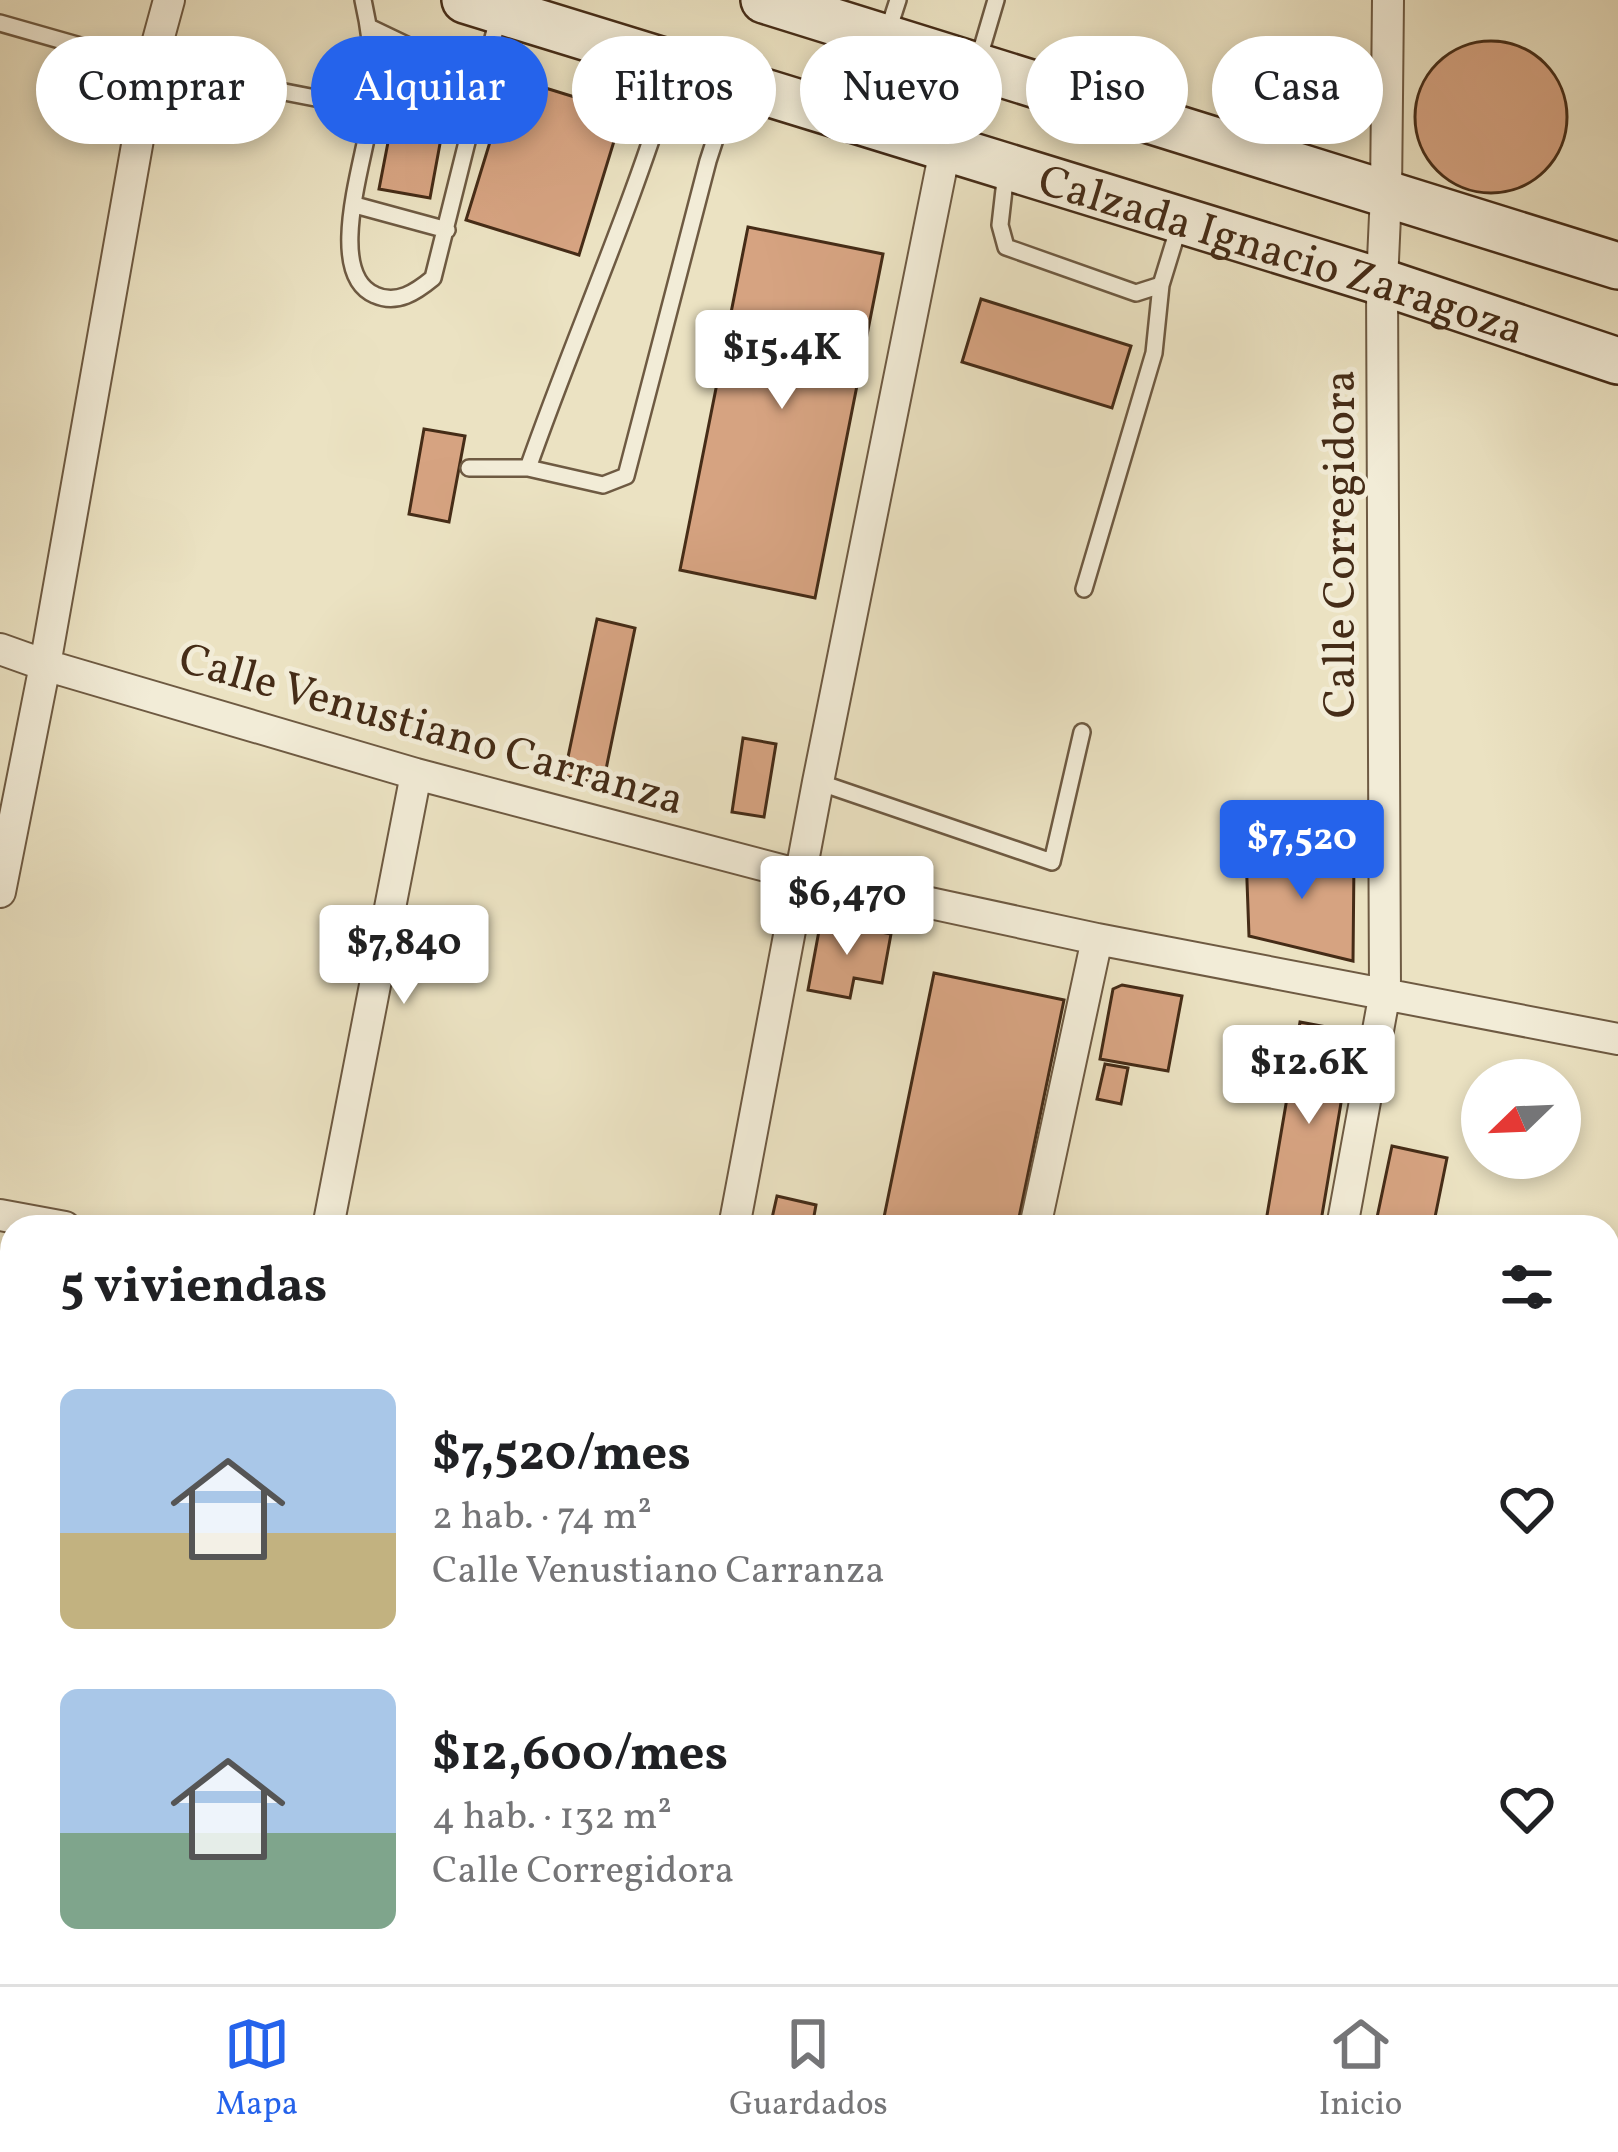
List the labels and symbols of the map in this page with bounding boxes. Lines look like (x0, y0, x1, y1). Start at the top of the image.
street label: Calzada Ignacio Zaragoza (1030, 151, 1531, 363)
pin: $15.4K (684, 310, 880, 412)
street label: Calle Corregidora (1311, 370, 1374, 718)
street label: Calle Venustiano Carranza (171, 629, 691, 834)
pin: $7,520 (1204, 800, 1400, 902)
pin: $6,470 (749, 856, 945, 958)
pin: $7,840 (306, 905, 502, 1007)
pin: $12.6K (1211, 1025, 1407, 1127)
north arrow (1461, 1059, 1581, 1179)

